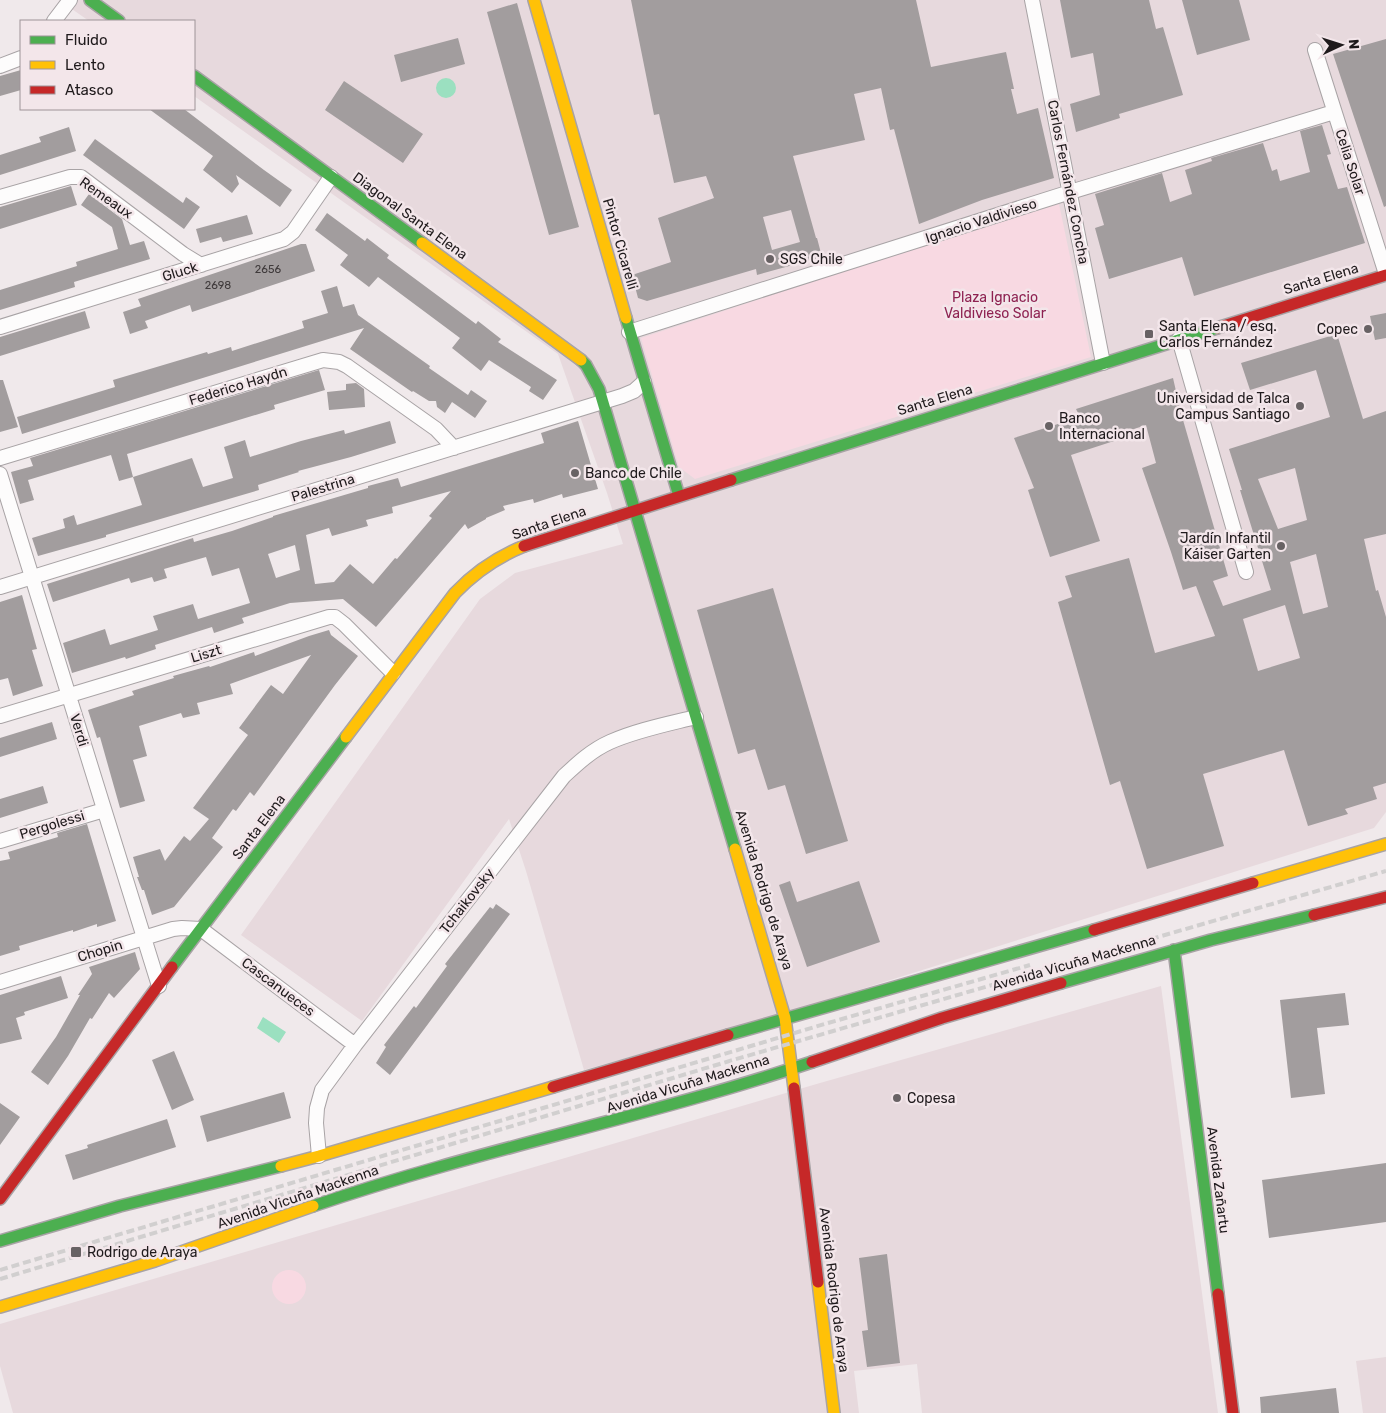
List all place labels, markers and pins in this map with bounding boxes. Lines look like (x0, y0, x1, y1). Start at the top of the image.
place label: SGS Chile (780, 251, 843, 268)
marker: SGS Chile (764, 253, 776, 265)
place label: Santa Elena / esq. Carlos Fernández (1159, 318, 1277, 351)
place label: Copec (1317, 321, 1358, 338)
marker: Copec (1362, 323, 1374, 335)
marker: Santa Elena / esq. Carlos Fernández (1143, 328, 1155, 340)
place label: Universidad de Talca Campus Santiago (1157, 390, 1290, 423)
marker: Universidad de Talca Campus Santiago (1294, 400, 1306, 412)
place label: Banco Internacional (1059, 410, 1145, 443)
marker: Banco Internacional (1043, 420, 1055, 432)
place label: Banco de Chile (585, 465, 682, 482)
marker: Banco de Chile (569, 467, 581, 479)
place label: Jardín Infantil Káiser Garten (1180, 530, 1271, 563)
marker: Jardín Infantil Káiser Garten (1275, 540, 1287, 552)
place label: Copesa (907, 1090, 955, 1107)
marker: Copesa (891, 1092, 903, 1104)
place label: Rodrigo de Araya (87, 1244, 198, 1261)
marker: Rodrigo de Araya (69, 1245, 83, 1259)

